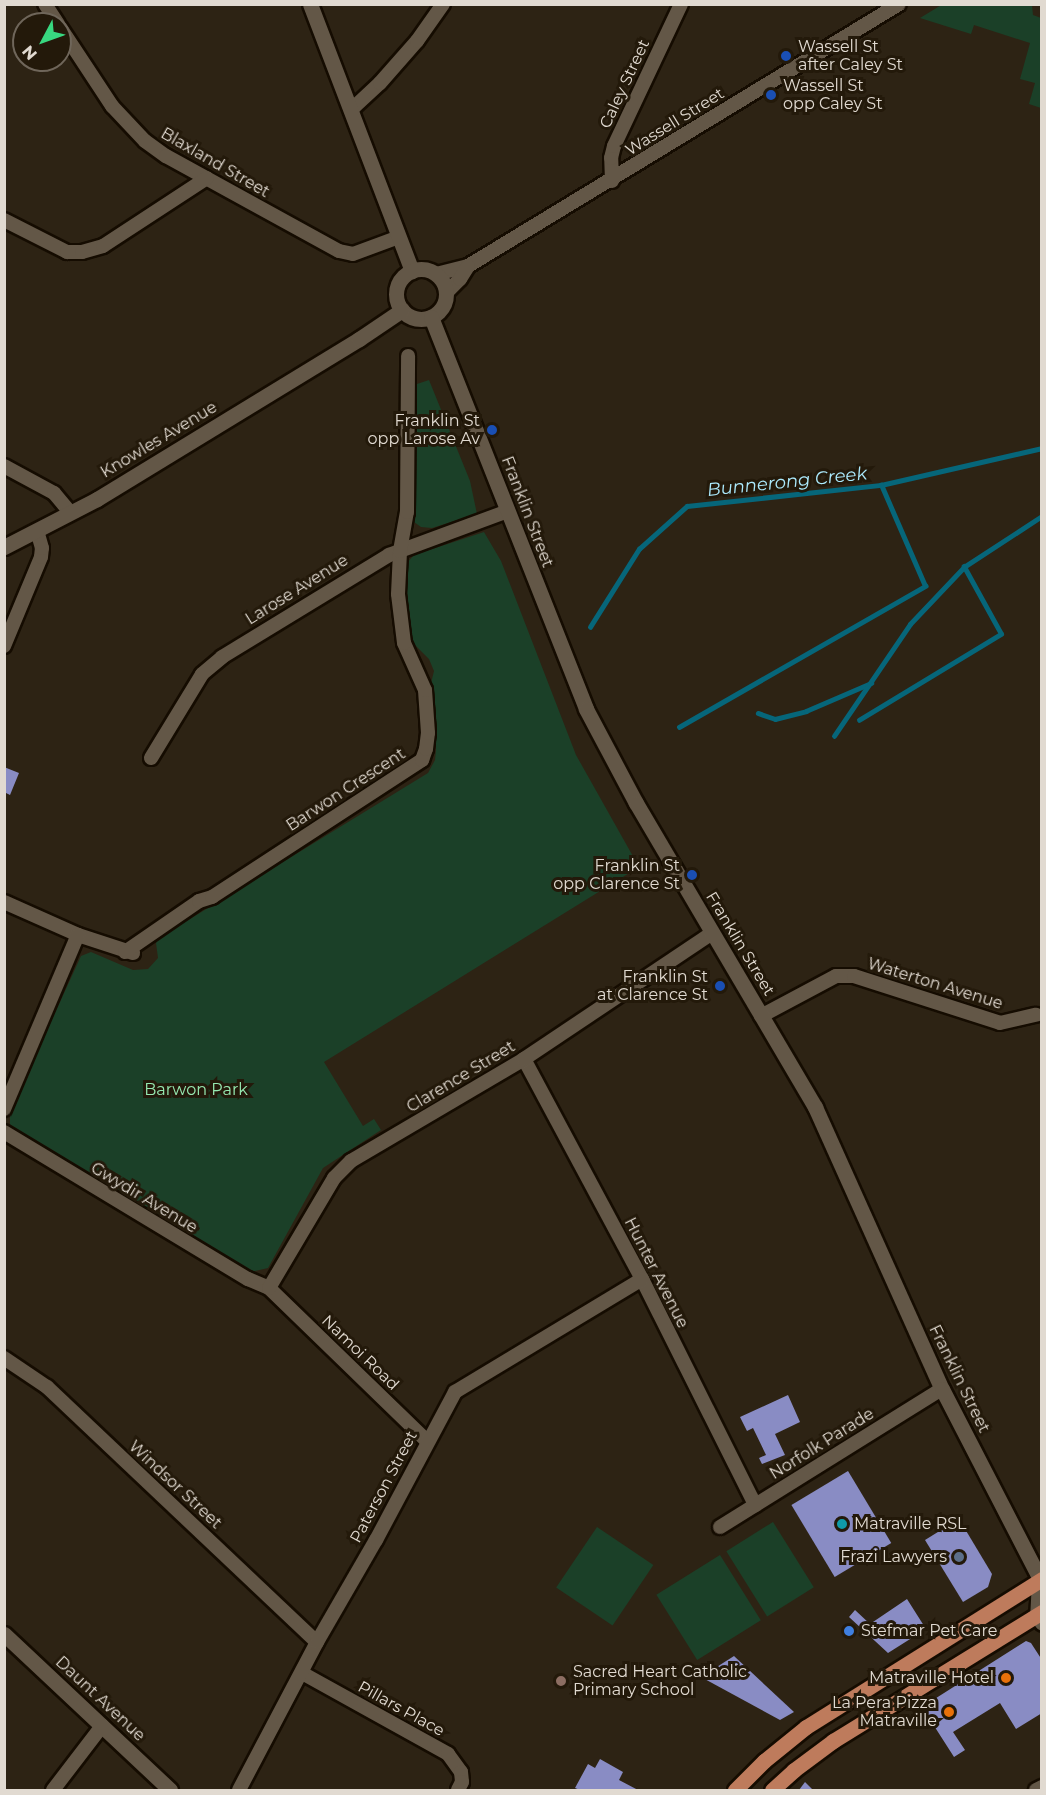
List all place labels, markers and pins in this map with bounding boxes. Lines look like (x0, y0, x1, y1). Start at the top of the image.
place label: Wassell St after Caley St (798, 37, 903, 75)
marker: Wassell St after Caley St (779, 49, 793, 63)
place label: Wassell St opp Caley St (783, 76, 883, 114)
marker: Wassell St opp Caley St (764, 88, 778, 102)
place label: Franklin St opp Larose Av (368, 411, 480, 449)
marker: Franklin St opp Larose Av (485, 423, 499, 437)
place label: Franklin St opp Clarence St (553, 856, 680, 894)
marker: Franklin St opp Clarence St (685, 868, 699, 882)
place label: Franklin St at Clarence St (597, 967, 708, 1005)
marker: Franklin St at Clarence St (713, 979, 727, 993)
place label: Matraville RSL (854, 1514, 967, 1534)
marker: Matraville RSL (835, 1517, 849, 1531)
place label: Frazi Lawyers (840, 1547, 947, 1567)
marker: Frazi Lawyers (952, 1550, 966, 1564)
place label: Stefmar Pet Care (861, 1621, 997, 1641)
marker: Stefmar Pet Care (842, 1624, 856, 1638)
place label: Sacred Heart Catholic Primary School (573, 1662, 747, 1700)
place label: Matraville Hotel (869, 1668, 994, 1688)
marker: Matraville Hotel (999, 1671, 1013, 1685)
marker: Sacred Heart Catholic Primary School (554, 1674, 568, 1688)
place label: La Pera Pizza Matraville (832, 1693, 937, 1731)
marker: La Pera Pizza Matraville (942, 1705, 956, 1719)

